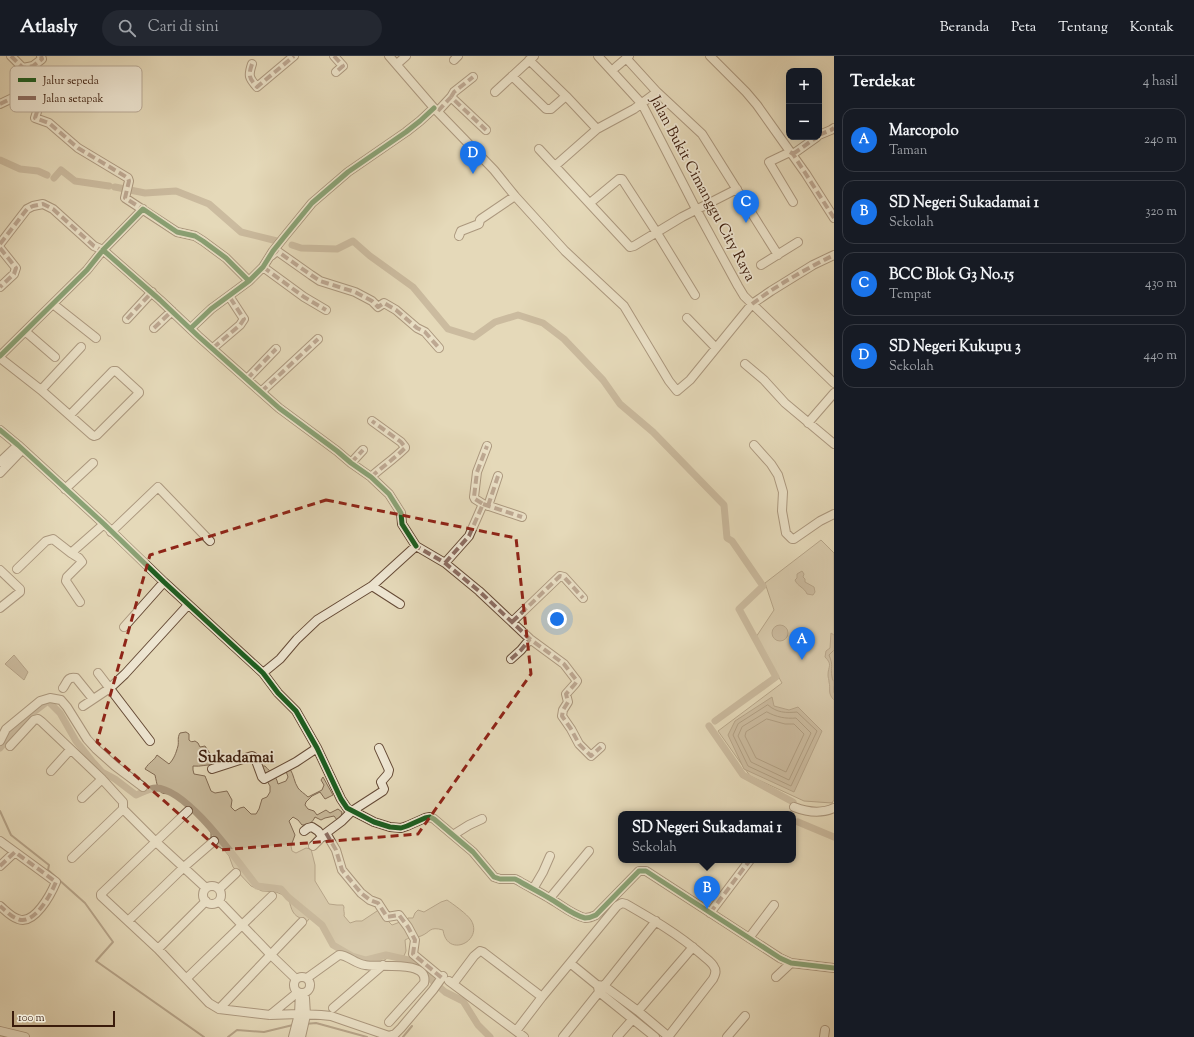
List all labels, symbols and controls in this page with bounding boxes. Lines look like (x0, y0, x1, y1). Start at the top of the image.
search box (102, 10, 382, 46)
text: Atlasly (20, 14, 78, 41)
icon: search (116, 17, 138, 39)
text: Cari di sini (148, 17, 219, 38)
text: Beranda (940, 18, 989, 38)
text: Peta (1011, 18, 1036, 38)
text: Tentang (1058, 18, 1108, 38)
text: Kontak (1130, 18, 1174, 38)
legend (10, 66, 142, 112)
map controls (786, 68, 822, 140)
button: + (786, 68, 822, 104)
text: Terdekat (850, 70, 915, 94)
text: Jalur sepeda (42, 73, 99, 89)
text: 4 hasil (1143, 73, 1178, 91)
text: Jalan setapak (42, 91, 104, 107)
street label: Jalan Bukit Cimanggu City Raya (645, 93, 759, 285)
button: − (786, 104, 822, 140)
text: Marcopolo (889, 121, 959, 142)
text: A (859, 131, 869, 149)
text: 240 m (1144, 131, 1177, 149)
pin: D (460, 141, 486, 174)
text: Taman (889, 142, 927, 160)
pin: C (733, 190, 759, 223)
text: SD Negeri Sukadamai 1 (889, 193, 1039, 214)
text: B (860, 203, 868, 221)
text: 320 m (1145, 203, 1177, 221)
text: Sekolah (889, 214, 934, 232)
text: BCC Blok G3 No.15 (889, 265, 1014, 286)
text: C (859, 275, 869, 293)
text: 430 m (1145, 275, 1177, 293)
text: Tempat (889, 286, 931, 304)
text: SD Negeri Kukupu 3 (889, 337, 1021, 358)
text: D (859, 347, 869, 365)
text: 440 m (1144, 347, 1177, 365)
text: Sekolah (889, 358, 934, 376)
your location (547, 609, 567, 629)
pin: A (789, 627, 815, 660)
district label: Sukadamai (198, 747, 275, 770)
popup (618, 811, 796, 863)
text: SD Negeri Sukadamai 1 (632, 818, 782, 839)
text: Sekolah (632, 839, 677, 857)
pin: B (694, 876, 720, 909)
scale bar (12, 1009, 115, 1028)
text: 100 m (18, 1010, 45, 1026)

